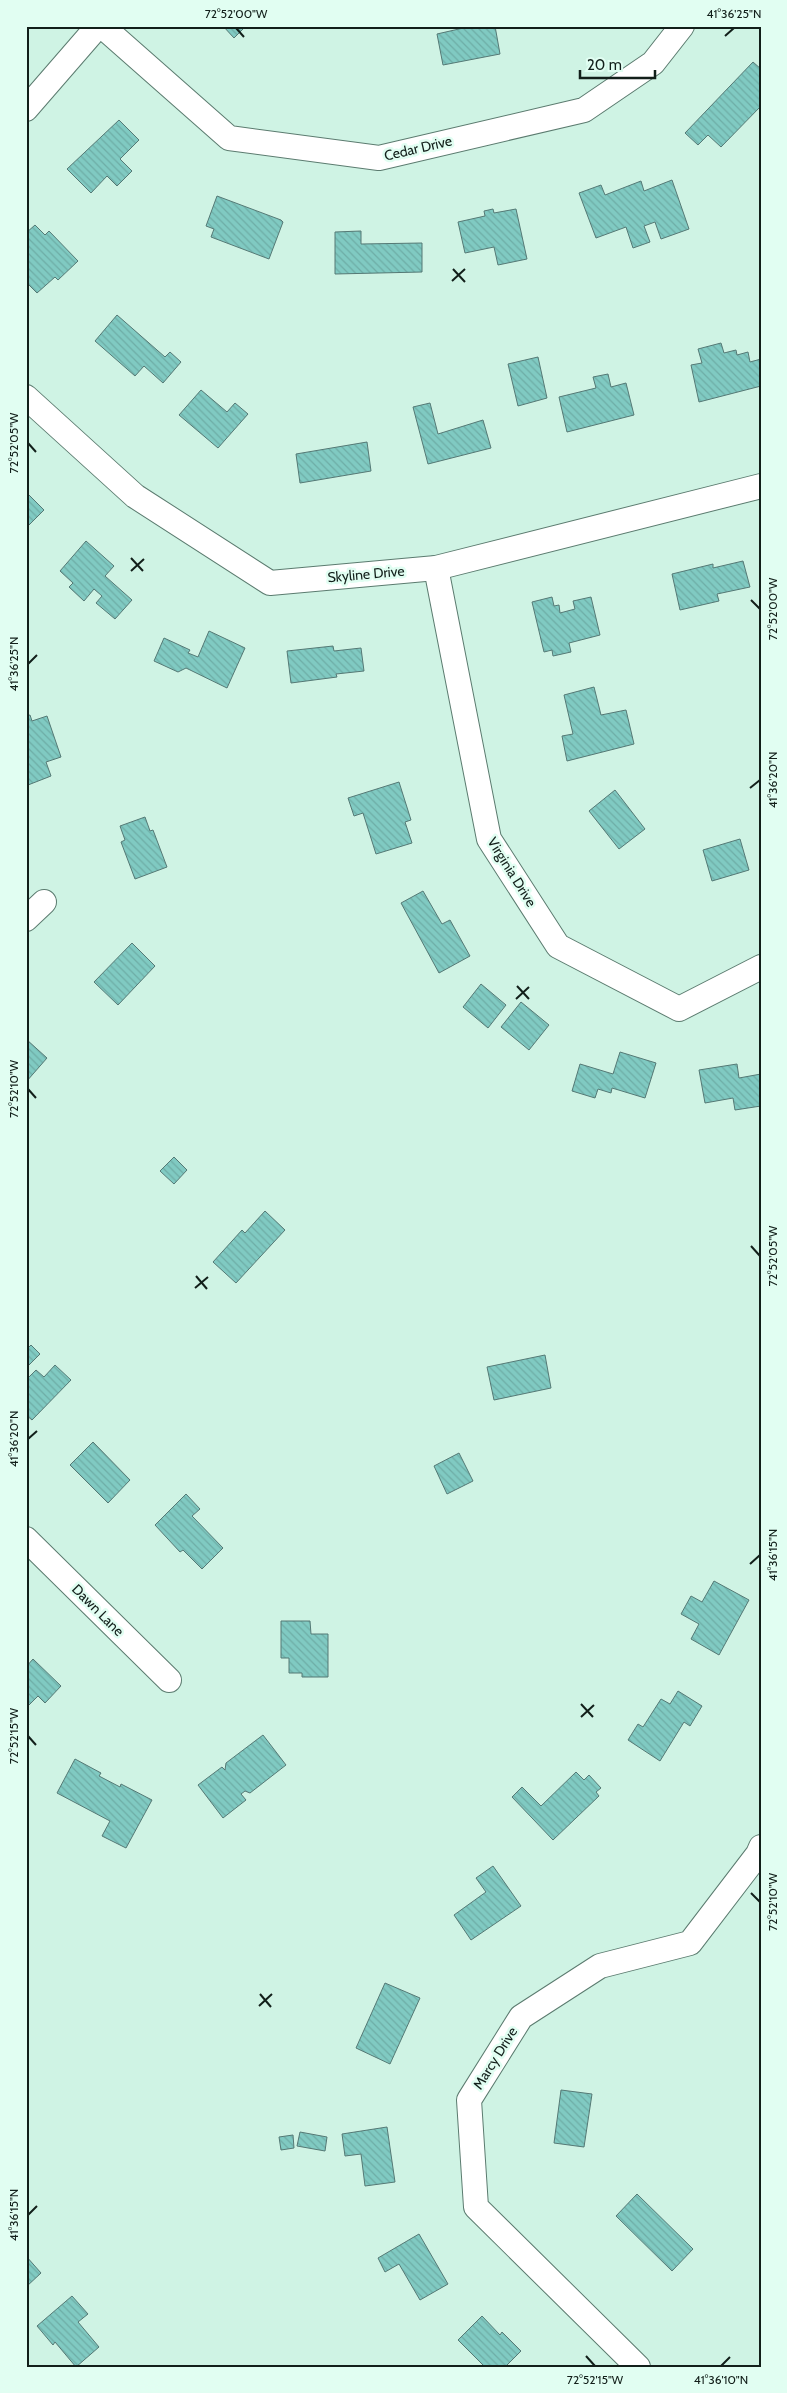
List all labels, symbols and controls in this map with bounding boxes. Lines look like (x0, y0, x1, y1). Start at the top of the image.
text: 72°52'00"W (205, 6, 268, 21)
text: 41°36'25"N (707, 6, 761, 21)
scale bar (580, 48, 654, 80)
text: 20 m (587, 56, 622, 74)
street label: Cedar Drive (382, 131, 454, 165)
text: 72°52'05"W (6, 412, 21, 473)
street label: Skyline Drive (327, 562, 405, 586)
text: 72°52'00"W (765, 577, 780, 640)
text: 41°36'25"N (6, 637, 21, 691)
text: 41°36'20"N (765, 752, 780, 808)
street label: Virginia Drive (484, 834, 540, 910)
text: 72°52'10"W (6, 1059, 21, 1118)
text: 72°52'05"W (765, 1225, 780, 1286)
text: 41°36'20"N (6, 1411, 21, 1467)
text: 41°36'15"N (765, 1529, 780, 1581)
street label: Dawn Lane (68, 1580, 128, 1640)
text: 72°52'15"W (6, 1707, 21, 1764)
text: 72°52'10"W (765, 1872, 780, 1931)
street label: Marcy Drive (469, 2023, 521, 2093)
text: 41°36'15"N (6, 2189, 21, 2241)
text: 72°52'15"W (567, 2372, 624, 2387)
text: 41°36'10"N (694, 2372, 748, 2387)

